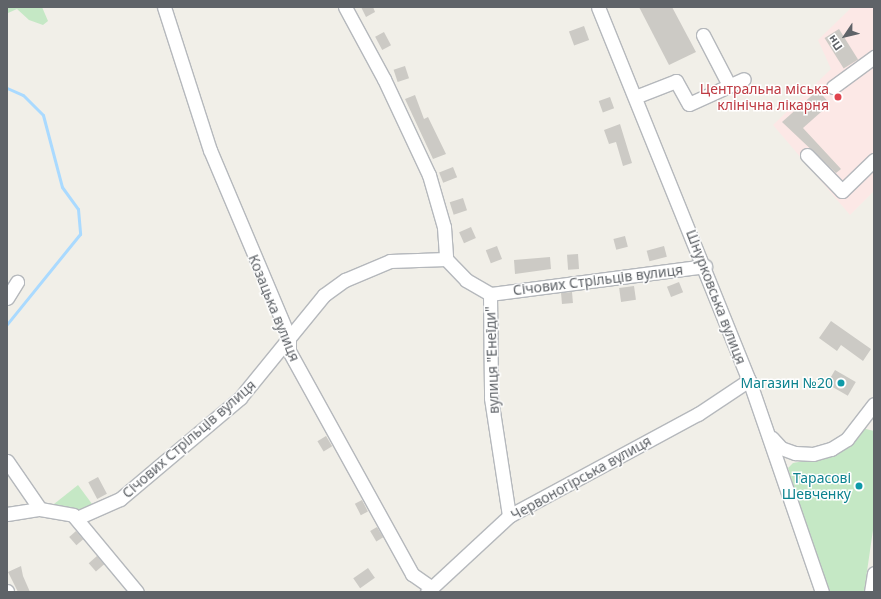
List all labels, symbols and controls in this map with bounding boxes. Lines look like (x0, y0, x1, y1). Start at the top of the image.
north arrow (825, 16, 865, 56)
text: Пн (824, 32, 845, 54)
place label: Центральна міська клінічна лікарня (700, 81, 829, 114)
marker: Центральна міська клінічна лікарня (832, 91, 844, 103)
street label: Шнурковська вулиця (683, 227, 749, 367)
street label: Козацька вулиця (245, 252, 303, 364)
street label: Січових Стрільців вулиця (512, 261, 684, 299)
street label: вулиця "Енеїди" (482, 306, 502, 414)
place label: Магазин №20 (741, 375, 833, 391)
street label: Січових Стрільців вулиця (119, 376, 259, 502)
marker: Магазин №20 (836, 378, 846, 388)
street label: Червоногірська вулиця (508, 432, 654, 524)
place label: Тарасові Шевченку (782, 470, 851, 502)
marker: Тарасові Шевченку (854, 481, 864, 491)

